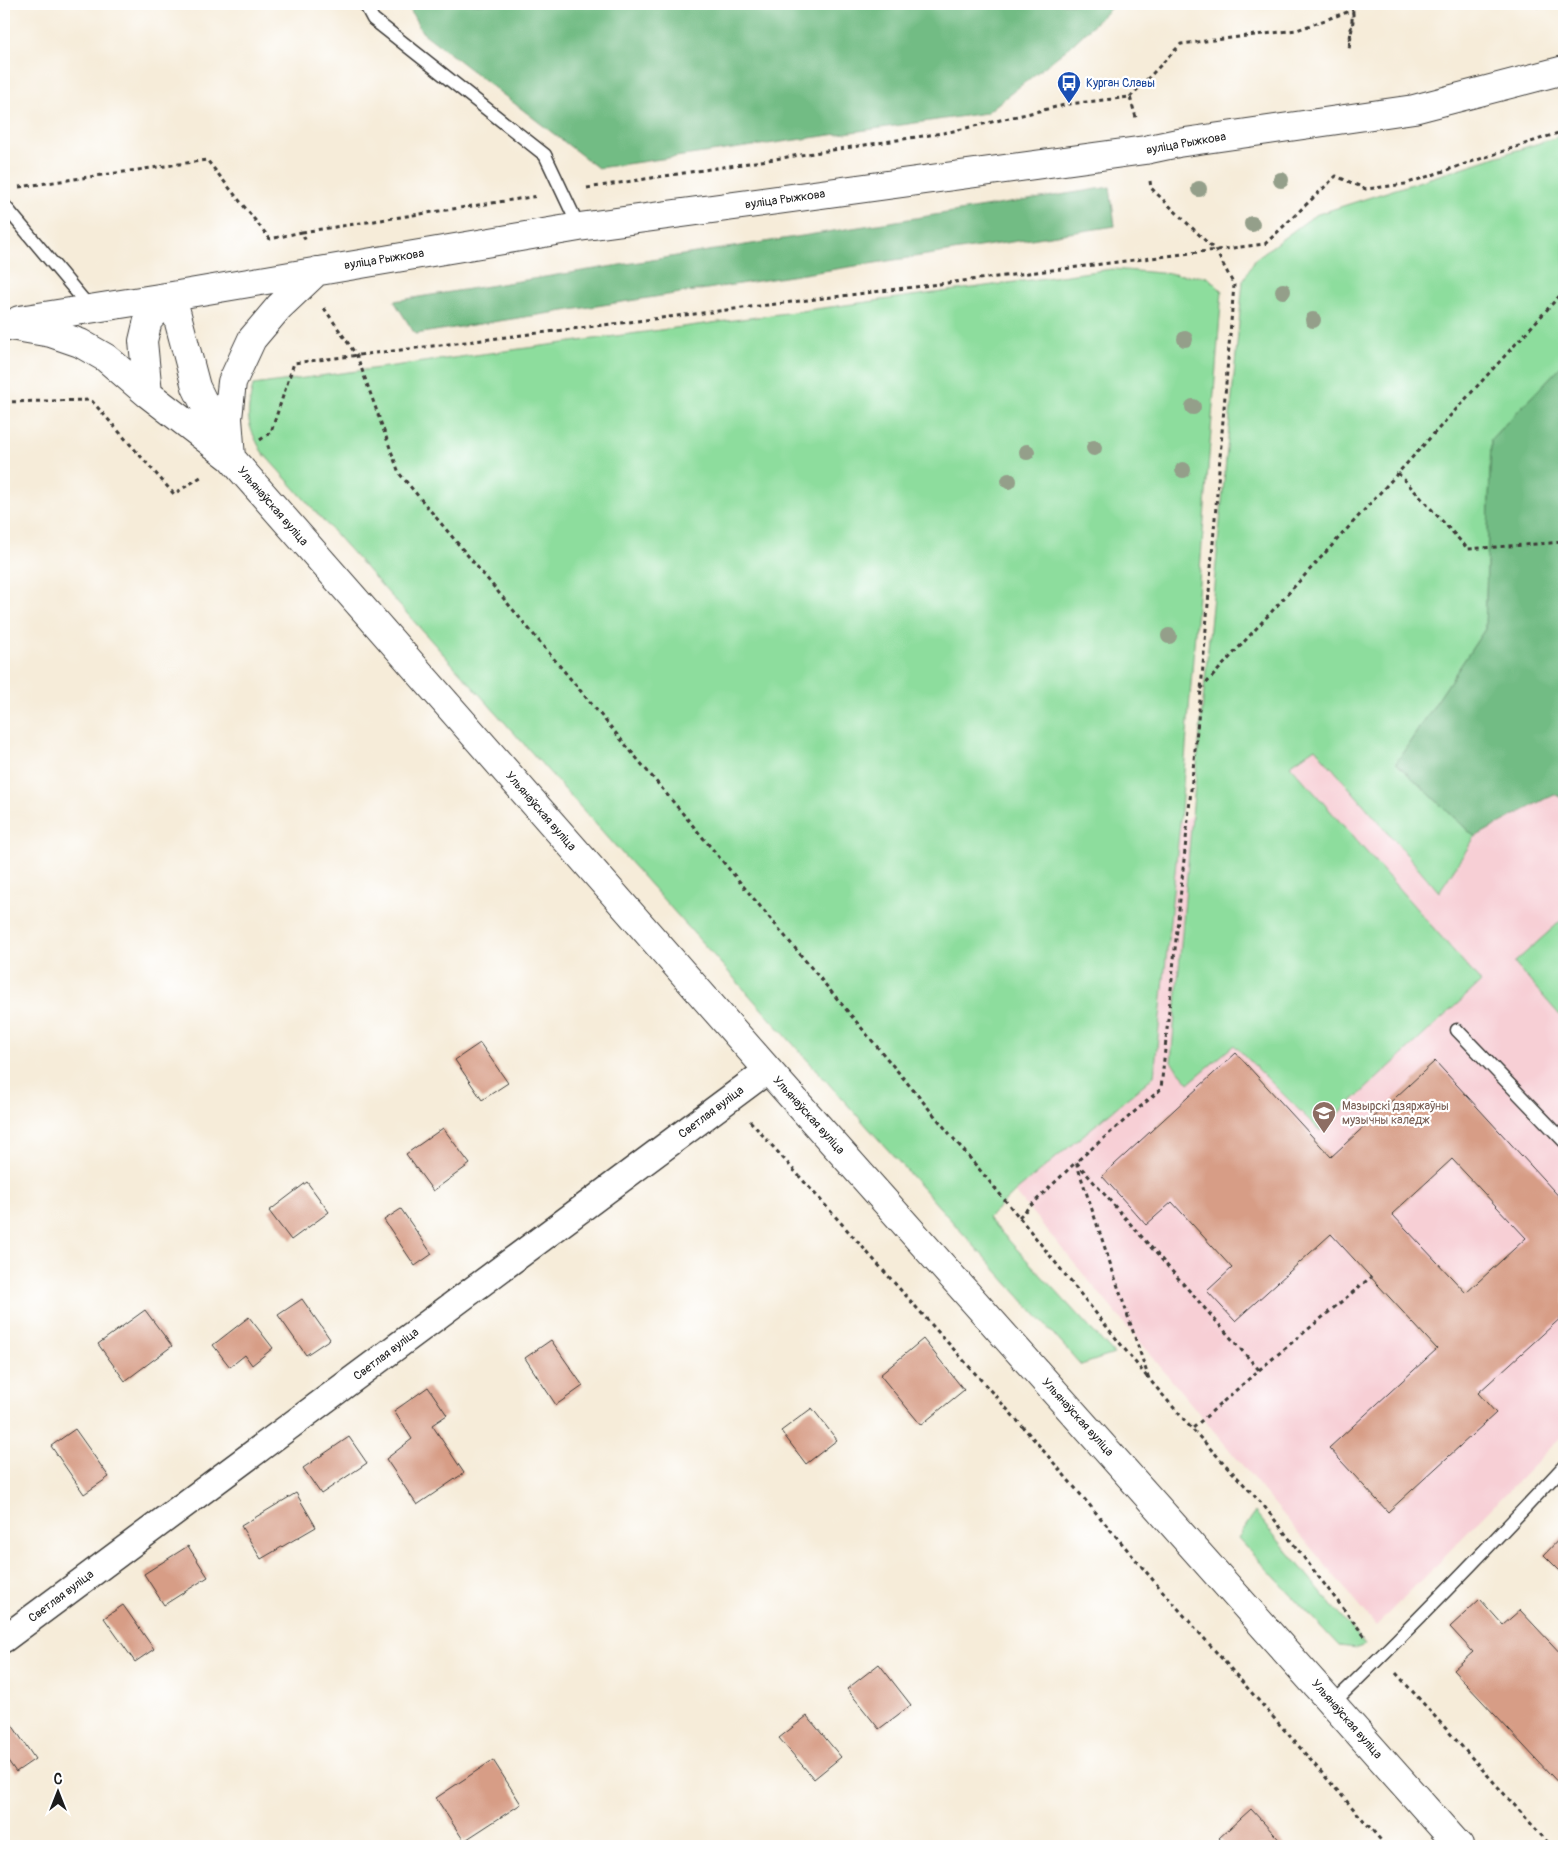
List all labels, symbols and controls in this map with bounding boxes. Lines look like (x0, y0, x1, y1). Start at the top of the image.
bus stop icon: Курган Славы (1056, 70, 1082, 104)
place label: Курган Славы (1086, 76, 1155, 91)
street label: вуліца Рыжкова (1145, 129, 1228, 158)
street label: вуліца Рыжкова (744, 186, 826, 213)
street label: вуліца Рыжкова (343, 246, 425, 273)
street label: Ульянаўская вуліца (234, 464, 311, 549)
street label: Ульянаўская вуліца (502, 769, 579, 854)
street label: Ульянаўская вуліца (770, 1073, 848, 1158)
street label: Светлая вуліца (676, 1083, 747, 1142)
place label: Мазырскі дзяржаўны музычны каледж (1342, 1099, 1449, 1128)
school or university icon: Мазырскі дзяржаўны музычны каледж (1311, 1100, 1337, 1134)
street label: Светлая вуліца (351, 1325, 422, 1384)
street label: Ульянаўская вуліца (1039, 1375, 1117, 1460)
street label: Светлая вуліца (26, 1567, 97, 1626)
street label: Ульянаўская вуліца (1308, 1677, 1385, 1762)
north arrow (32, 1768, 82, 1818)
text: С (54, 1771, 63, 1788)

